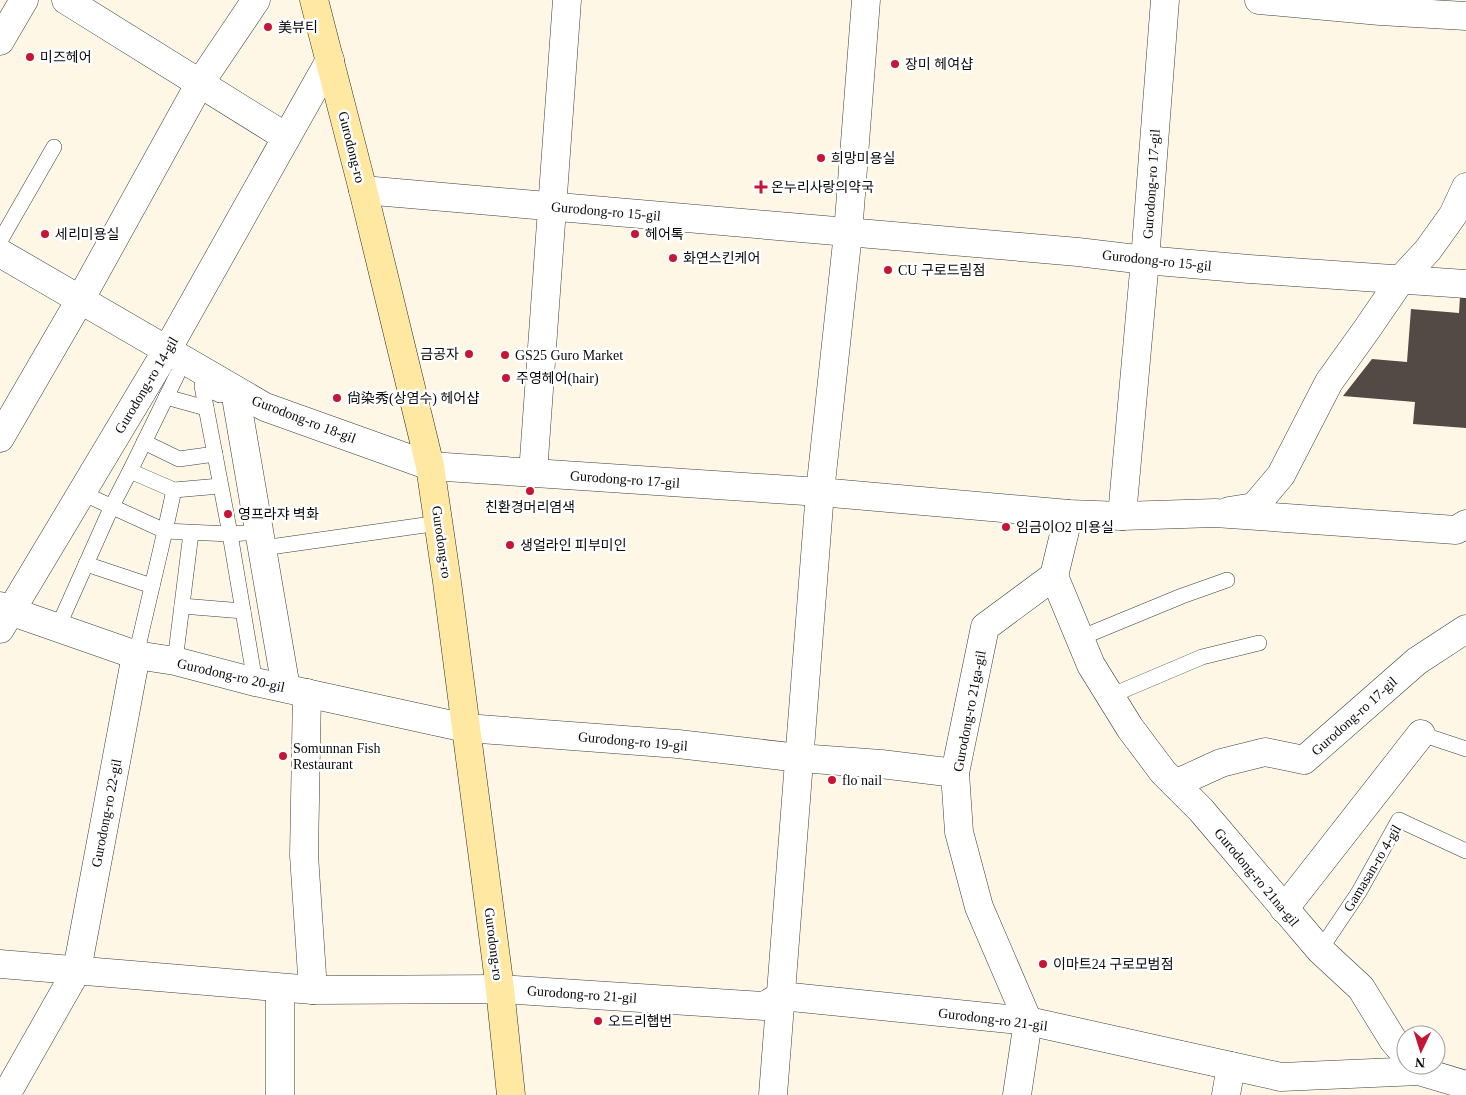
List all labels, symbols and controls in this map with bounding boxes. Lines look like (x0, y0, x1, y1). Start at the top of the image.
place label: 美뷰티 (278, 20, 318, 35)
marker: 美뷰티 (262, 21, 274, 33)
place label: 미즈헤어 (40, 50, 92, 65)
marker: 미즈헤어 (24, 51, 36, 63)
place label: 장미 헤여샵 (905, 57, 973, 72)
marker: 장미 헤여샵 (889, 58, 901, 70)
street label: Gurodong-ro (335, 110, 368, 184)
street label: Gurodong-ro 17-gil (1140, 129, 1163, 239)
place label: 희망미용실 (831, 151, 895, 166)
marker: 희망미용실 (815, 152, 827, 164)
place label: 온누리사랑의약국 (771, 180, 874, 195)
marker: 온누리사랑의약국 (755, 181, 767, 193)
street label: Gurodong-ro 15-gil (550, 199, 662, 224)
place label: 세리미용실 (55, 227, 119, 242)
place label: 헤어톡 (645, 227, 684, 242)
marker: 세리미용실 (39, 228, 51, 240)
marker: 헤어톡 (629, 228, 641, 240)
street label: Gurodong-ro 15-gil (1101, 247, 1213, 274)
place label: 화연스킨케어 (683, 251, 760, 266)
marker: 화연스킨케어 (667, 252, 679, 264)
place label: CU 구로드림점 (898, 263, 985, 278)
marker: CU 구로드림점 (882, 264, 894, 276)
street label: Gurodong-ro 14-gil (112, 334, 181, 436)
place label: 금공자 (420, 347, 459, 362)
marker: 금공자 (463, 348, 475, 360)
place label: GS25 Guro Market (515, 348, 623, 363)
marker: GS25 Guro Market (499, 349, 511, 361)
place label: 주영헤어(hair) (516, 371, 599, 387)
marker: 주영헤어(hair) (500, 372, 512, 384)
place label: 尙染秀(상염수) 헤어샵 (347, 390, 479, 407)
marker: 尙染秀(상염수) 헤어샵 (331, 392, 343, 404)
street label: Gurodong-ro 18-gil (250, 393, 358, 446)
street label: Gurodong-ro 17-gil (570, 468, 680, 491)
marker: 친환경머리염색 (524, 485, 536, 497)
place label: 친환경머리염색 (485, 499, 575, 515)
street label: Gurodong-ro (429, 505, 454, 579)
place label: 영프라쟈 벽화 (238, 507, 319, 522)
marker: 영프라쟈 벽화 (222, 508, 234, 520)
place label: 임금이O2 미용실 (1016, 520, 1114, 535)
marker: 임금이O2 미용실 (1000, 521, 1012, 533)
place label: 생얼라인 피부미인 (520, 538, 627, 553)
marker: 생얼라인 피부미인 (504, 539, 516, 551)
street label: Gurodong-ro 21ga-gil (950, 649, 989, 773)
street label: Gurodong-ro 20-gil (176, 656, 286, 695)
street label: Gurodong-ro 17-gil (1308, 674, 1400, 759)
street label: Gurodong-ro 19-gil (577, 729, 689, 754)
place label: Somunnan Fish Restaurant (293, 741, 381, 772)
marker: Somunnan Fish Restaurant (277, 750, 289, 762)
street label: Gurodong-ro 22-gil (89, 758, 124, 869)
place label: flo nail (842, 773, 882, 788)
marker: flo nail (826, 774, 838, 786)
street label: Gamasan-ro 4-gil (1341, 822, 1404, 914)
street label: Gurodong-ro 21na-gil (1211, 825, 1302, 929)
street label: Gurodong-ro (482, 907, 505, 981)
place label: 이마트24 구로모범점 (1053, 957, 1174, 972)
marker: 이마트24 구로모범점 (1037, 958, 1049, 970)
street label: Gurodong-ro 21-gil (527, 983, 637, 1006)
street label: Gurodong-ro 21-gil (937, 1005, 1049, 1034)
place label: 오드리햅번 (608, 1014, 672, 1029)
marker: 오드리햅번 (592, 1015, 604, 1027)
north arrow (1396, 1025, 1446, 1075)
text: N (1415, 1055, 1426, 1070)

